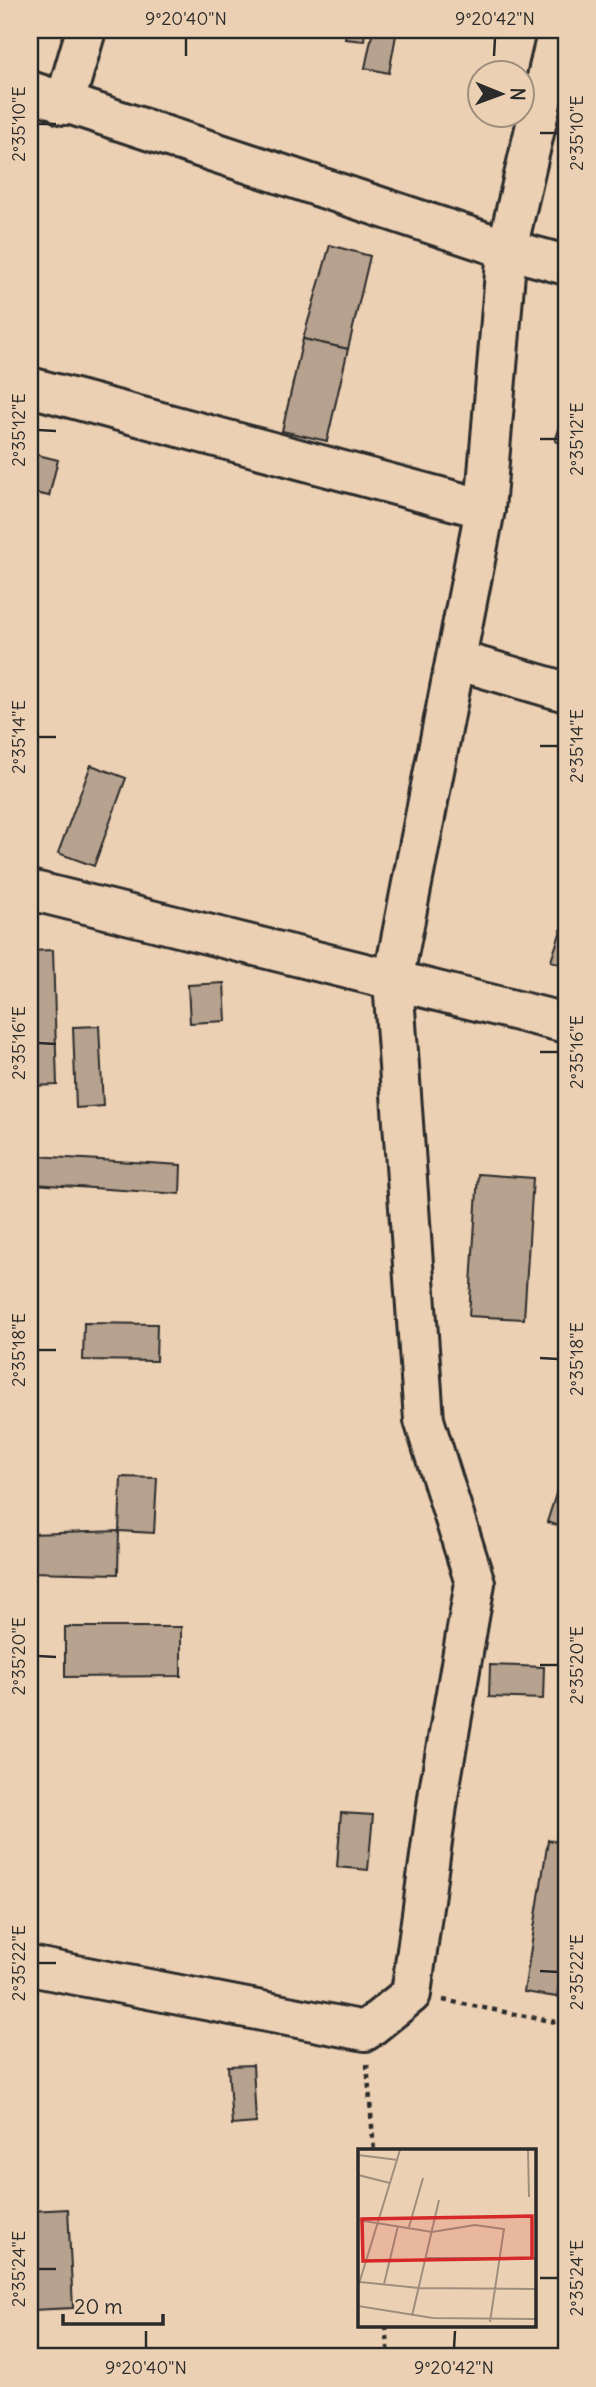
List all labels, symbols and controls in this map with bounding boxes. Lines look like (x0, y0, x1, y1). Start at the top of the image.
text: 9°20'40"N (145, 7, 227, 30)
text: 9°20'42"N (455, 7, 535, 30)
north arrow (466, 60, 536, 130)
text: 2°35'10"E (7, 86, 30, 162)
text: N (506, 88, 530, 101)
text: 2°35'10"E (565, 95, 588, 171)
text: 2°35'12"E (7, 393, 30, 467)
text: 2°35'12"E (565, 402, 588, 476)
text: 2°35'14"E (7, 700, 30, 774)
text: 2°35'14"E (565, 709, 588, 783)
text: 2°35'16"E (7, 1006, 30, 1080)
text: 2°35'16"E (565, 1015, 588, 1089)
text: 2°35'18"E (7, 1313, 30, 1387)
text: 2°35'18"E (565, 1322, 588, 1396)
text: 2°35'20"E (7, 1617, 30, 1695)
text: 2°35'20"E (565, 1626, 588, 1704)
text: 2°35'22"E (7, 1925, 30, 2001)
text: 2°35'22"E (565, 1934, 588, 2010)
inset map (358, 2149, 536, 2328)
text: 2°35'24"E (7, 2231, 30, 2307)
text: 2°35'24"E (565, 2240, 588, 2316)
scale bar (63, 2282, 163, 2326)
text: 20 m (74, 2293, 123, 2320)
text: 9°20'40"N (105, 2356, 187, 2379)
text: 9°20'42"N (414, 2356, 494, 2379)

